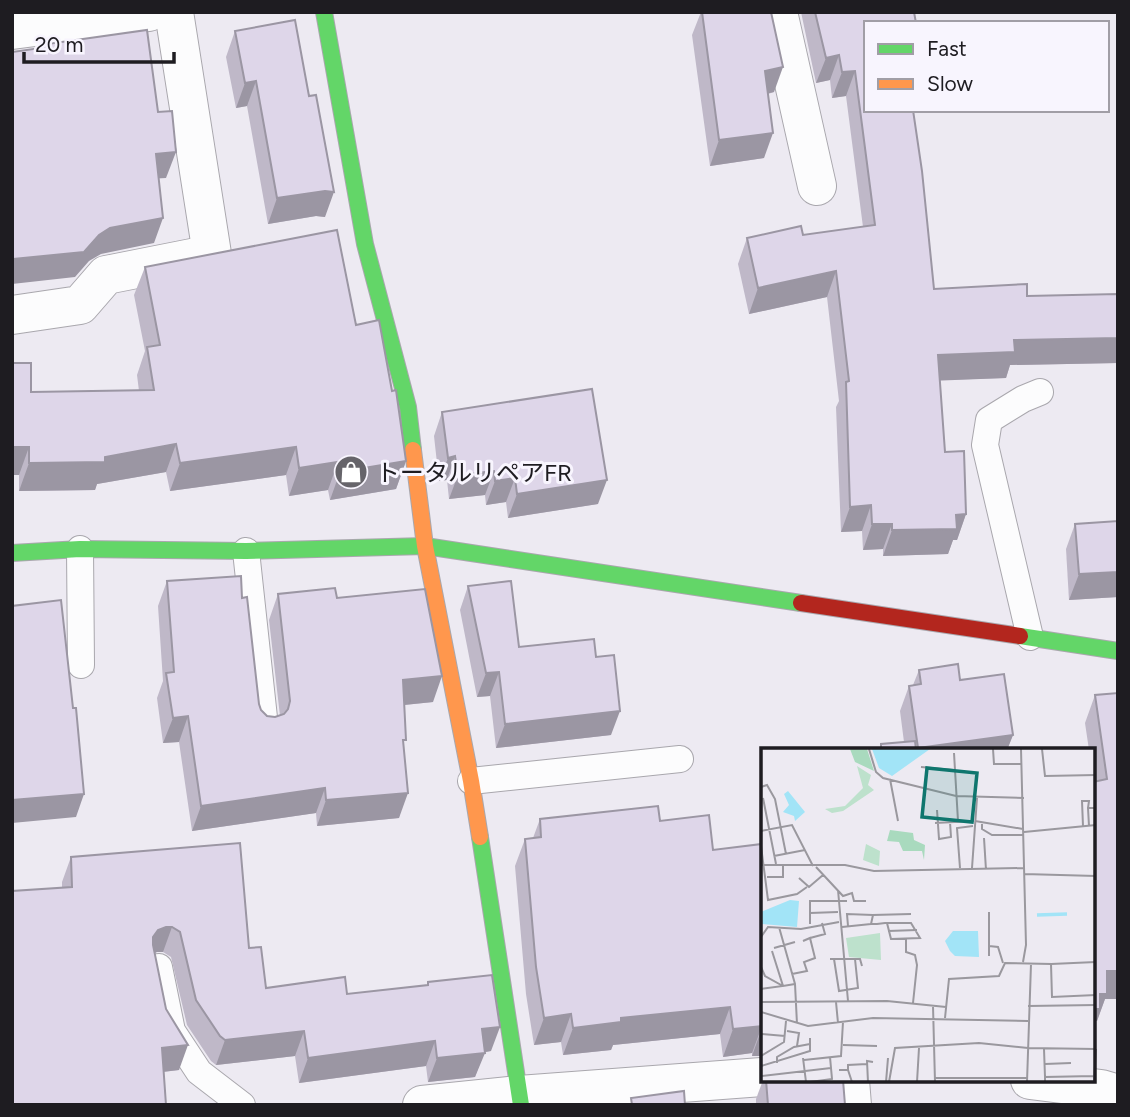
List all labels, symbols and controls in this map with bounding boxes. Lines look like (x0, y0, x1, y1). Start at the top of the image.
scale bar (24, 21, 175, 65)
legend (864, 21, 1109, 112)
text: 20 m (35, 32, 83, 57)
text: Fast (927, 36, 967, 61)
text: Slow (927, 71, 973, 96)
shop icon: トータルリペアFR (332, 453, 370, 491)
place label: トータルリペアFR (376, 458, 572, 487)
inset map (761, 748, 1095, 1082)

